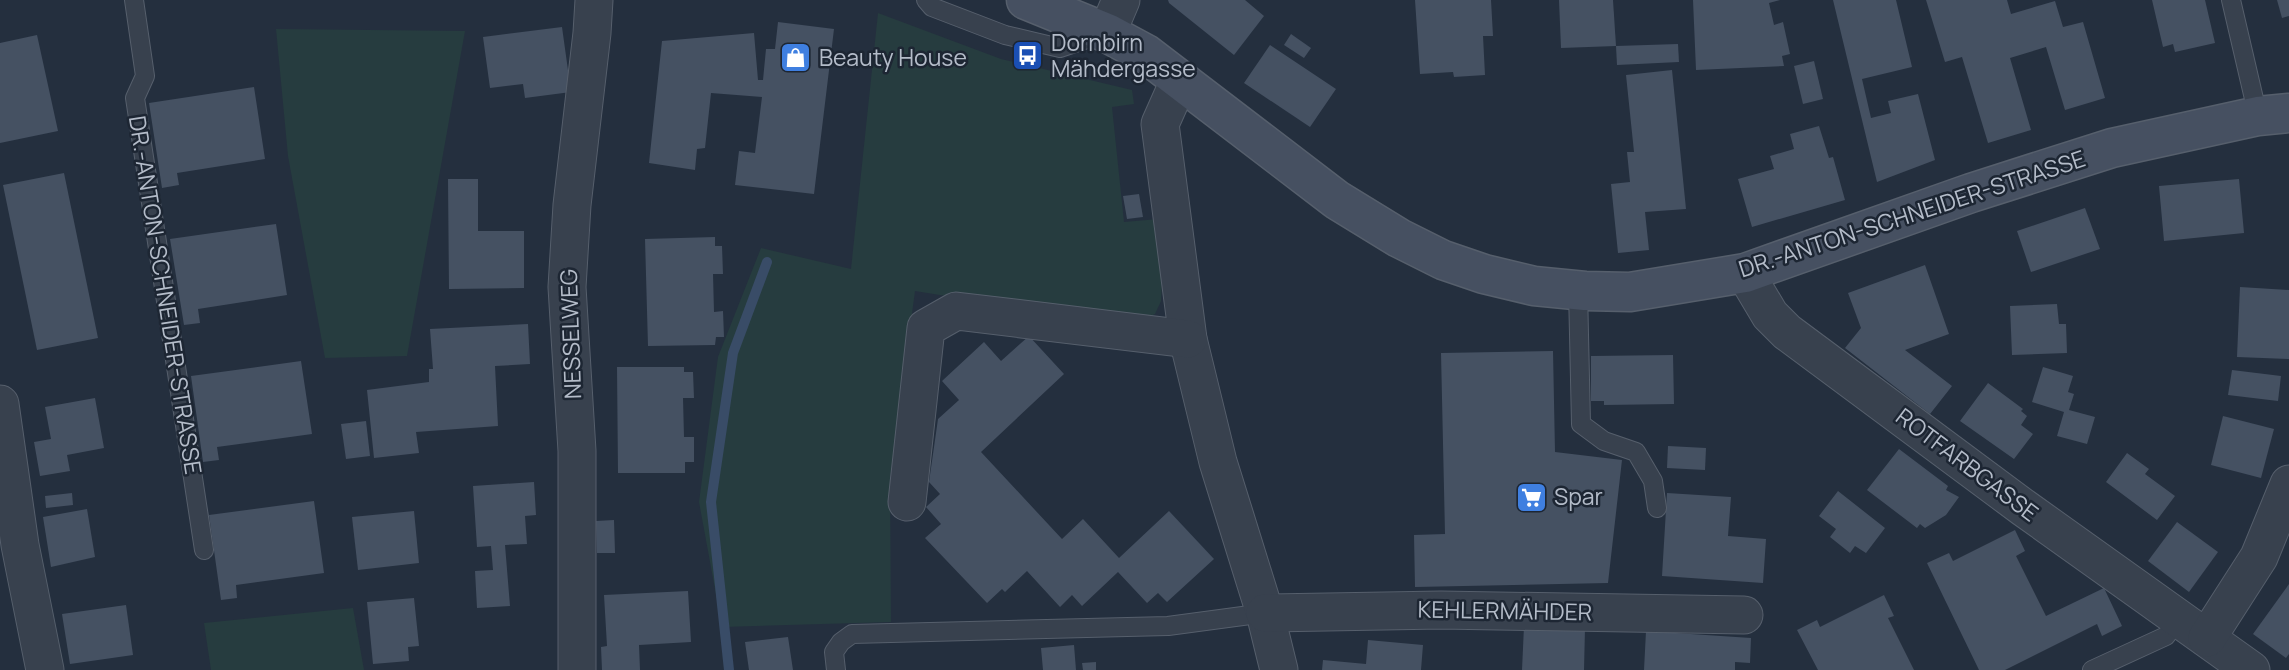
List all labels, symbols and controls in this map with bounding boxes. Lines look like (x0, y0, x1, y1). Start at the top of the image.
place label: Dornbirn Mähdergasse (1051, 26, 1196, 84)
bus stop icon: Dornbirn Mähdergasse (1011, 39, 1045, 73)
shop icon: Beauty House (779, 41, 813, 75)
place label: Beauty House (819, 41, 967, 73)
street label: DR.-ANTON-SCHNEIDER-STRASSE (122, 113, 210, 476)
street label: DR.-ANTON-SCHNEIDER-STRASSE (1734, 142, 2089, 284)
street label: NESSELWEG (552, 268, 588, 400)
street label: ROTFARBGASSE (1890, 400, 2045, 528)
supermarket icon: Spar (1514, 480, 1548, 514)
place label: Spar (1554, 480, 1603, 512)
street label: KEHLERMÄHDER (1417, 592, 1593, 628)

